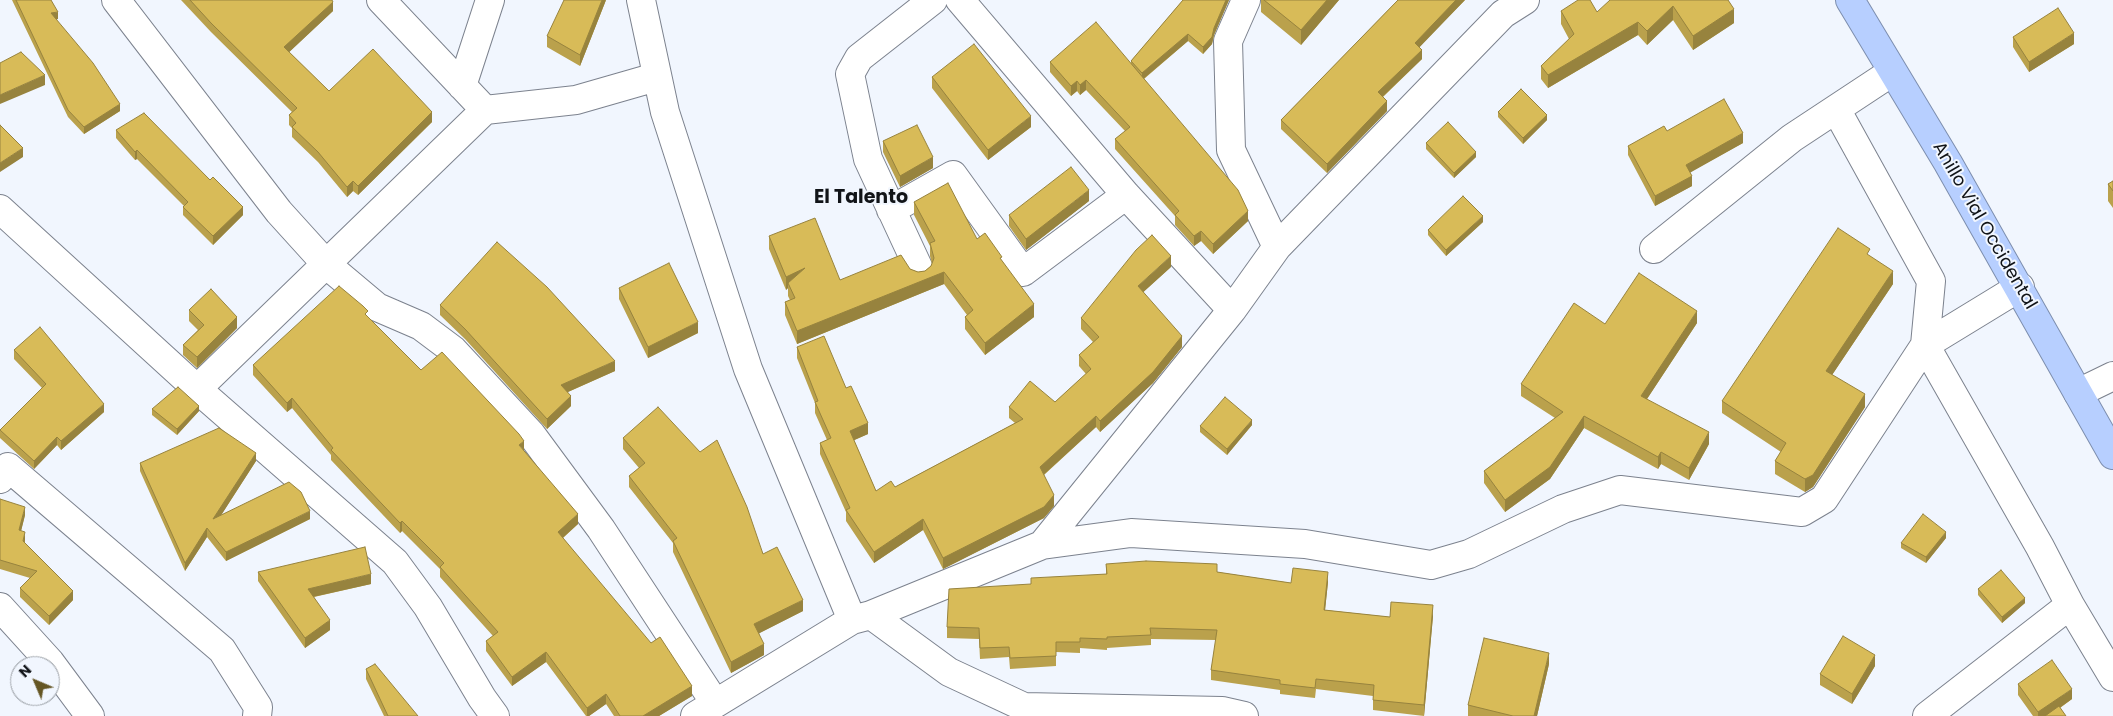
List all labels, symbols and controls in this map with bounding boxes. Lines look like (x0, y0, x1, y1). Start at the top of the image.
street label: Anillo Vial Occidental (1927, 138, 2041, 314)
district label: El Talento (814, 187, 908, 209)
north arrow (10, 656, 60, 706)
text: N (14, 660, 36, 682)

